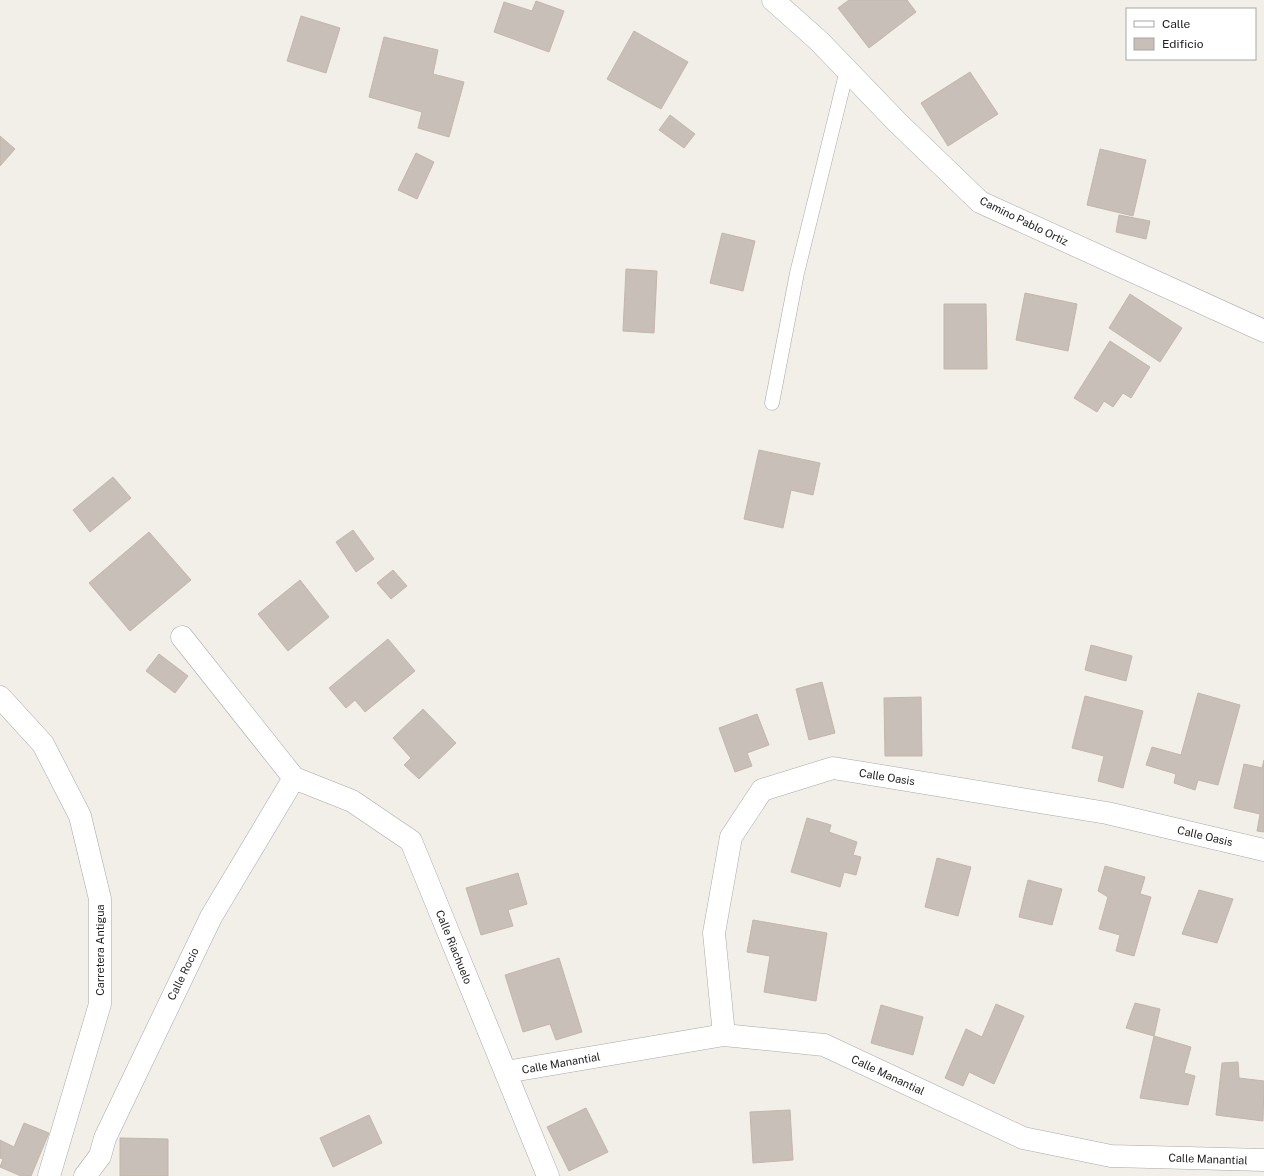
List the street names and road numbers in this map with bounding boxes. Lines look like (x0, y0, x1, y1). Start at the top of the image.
street label: Camino Pablo Ortiz (978, 194, 1070, 248)
street label: Calle Oasis (858, 767, 916, 787)
street label: Calle Oasis (1176, 824, 1234, 848)
street label: Carretera Antigua (94, 904, 106, 996)
street label: Calle Riachuelo (434, 908, 474, 986)
street label: Calle Rocío (165, 946, 201, 1002)
street label: Calle Manantial (521, 1050, 601, 1076)
street label: Calle Manantial (849, 1053, 927, 1097)
street label: Calle Manantial (1168, 1152, 1248, 1166)

